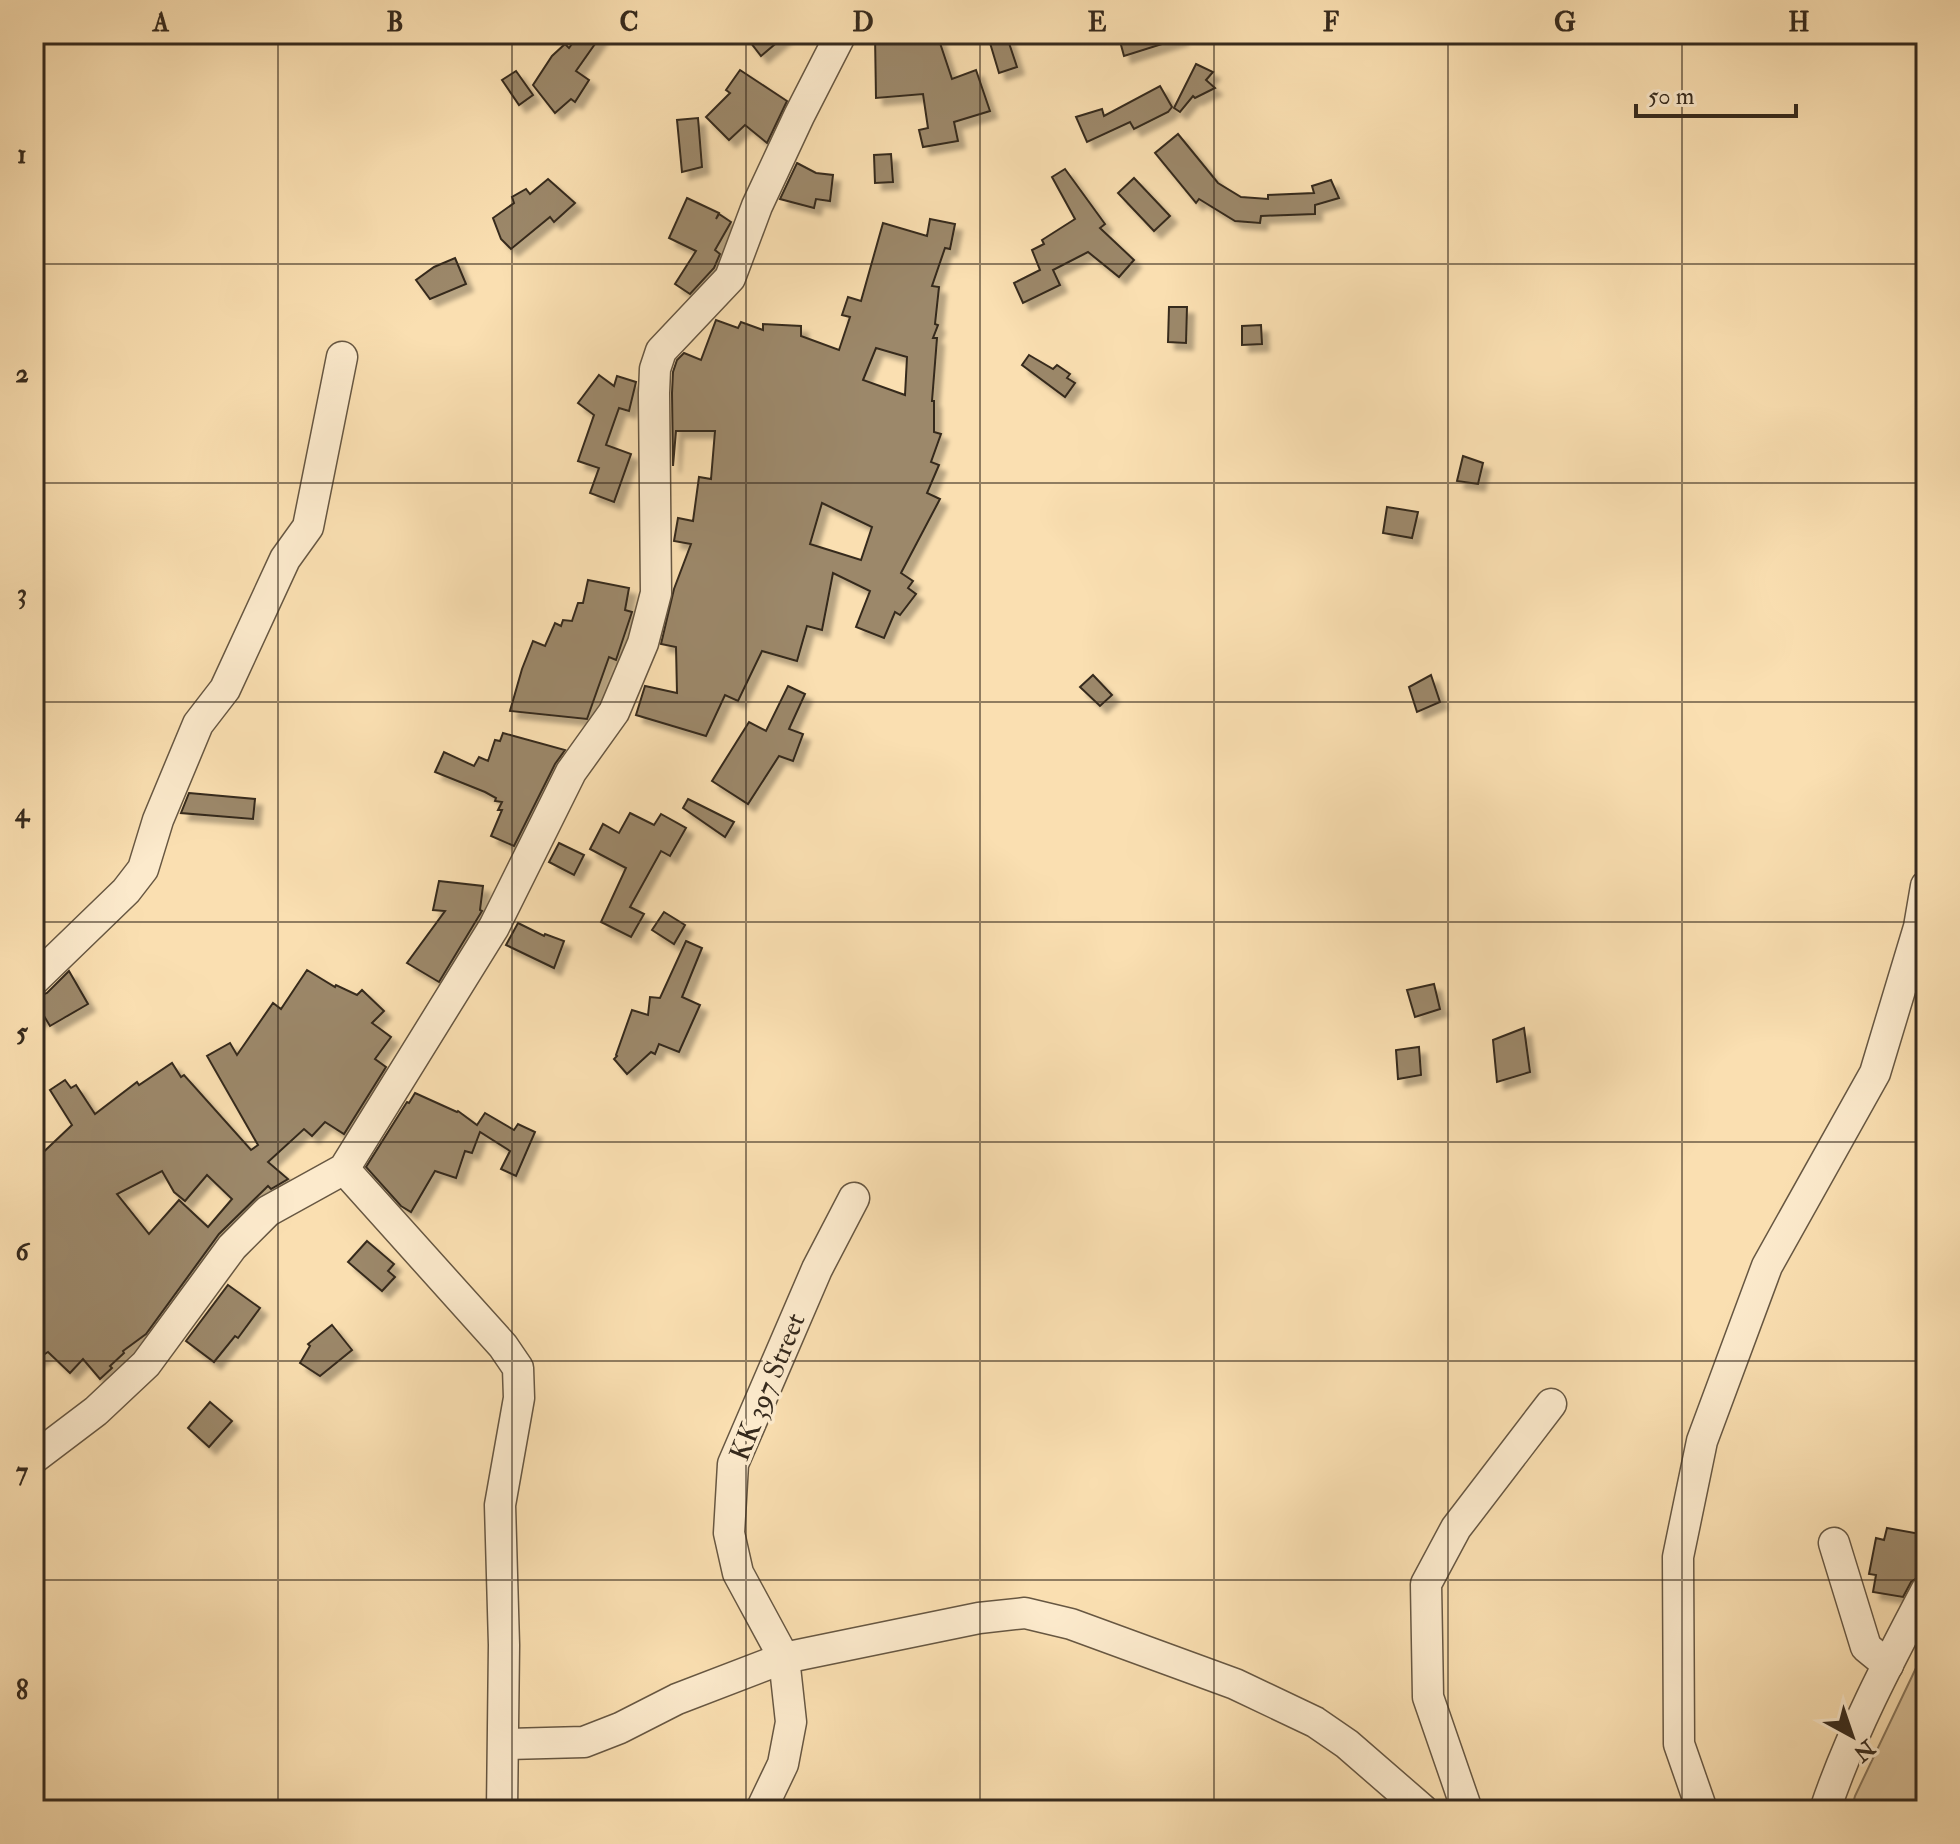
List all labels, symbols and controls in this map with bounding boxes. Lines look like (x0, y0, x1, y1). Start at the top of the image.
text: A (152, 7, 170, 39)
text: B (386, 7, 404, 39)
text: C (619, 7, 639, 39)
text: D (852, 7, 874, 39)
text: E (1088, 7, 1107, 39)
text: F (1323, 7, 1340, 39)
text: G (1554, 7, 1576, 39)
text: H (1788, 7, 1810, 39)
scale bar (1636, 68, 1796, 118)
text: 50 m (1648, 81, 1695, 112)
text: 1 (17, 139, 27, 171)
text: 2 (15, 358, 29, 390)
text: 3 (17, 578, 27, 610)
text: 4 (14, 797, 31, 829)
text: 5 (16, 1017, 28, 1049)
text: 6 (15, 1236, 30, 1268)
street label: KK 397 Street (722, 1308, 814, 1466)
text: 7 (16, 1456, 28, 1488)
text: 8 (16, 1675, 28, 1707)
north arrow (1812, 1696, 1892, 1776)
text: N (1847, 1733, 1882, 1768)

